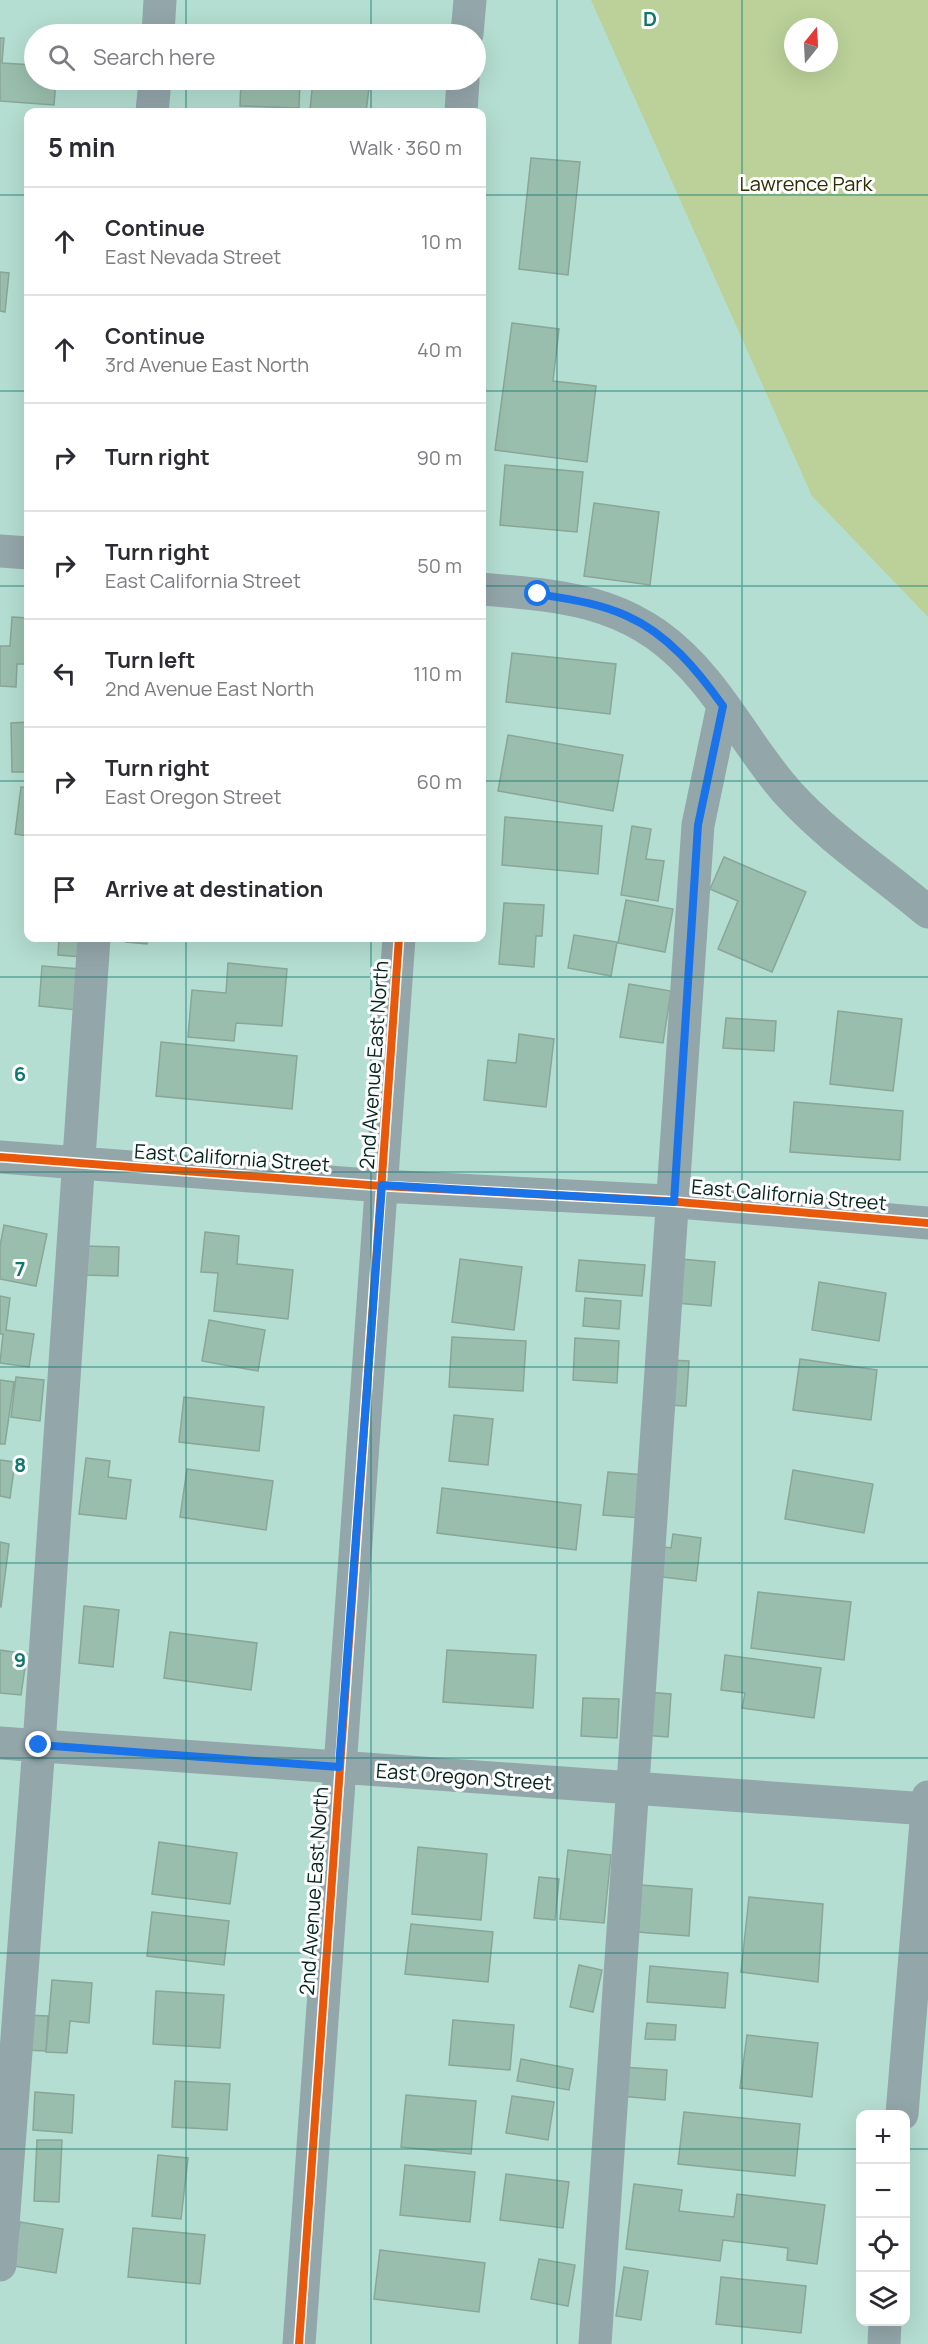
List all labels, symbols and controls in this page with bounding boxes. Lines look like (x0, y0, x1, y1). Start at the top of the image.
text: D (643, 5, 657, 32)
north arrow (784, 18, 838, 72)
search box (24, 24, 486, 90)
icon: search (45, 41, 78, 74)
text: Search here (93, 42, 215, 72)
text: 5 min (48, 129, 115, 165)
text: Walk · 360 m (349, 134, 462, 161)
park label: Lawrence Park (740, 170, 873, 197)
text: Continue (105, 213, 205, 243)
icon: ahead (48, 225, 81, 258)
text: 10 m (421, 228, 462, 255)
text: East Nevada Street (105, 243, 281, 270)
text: Continue (105, 321, 205, 351)
icon: ahead (48, 333, 81, 366)
text: 40 m (417, 336, 462, 363)
text: 3rd Avenue East North (105, 351, 309, 378)
icon: right (48, 441, 81, 474)
text: Turn right (105, 442, 210, 472)
text: 90 m (416, 444, 462, 471)
text: Turn right (105, 537, 210, 567)
icon: right (48, 549, 81, 582)
text: 50 m (417, 552, 462, 579)
text: East California Street (105, 567, 301, 594)
route start (524, 580, 550, 606)
text: Turn left (105, 645, 195, 675)
icon: left (48, 657, 81, 690)
text: 110 m (413, 660, 462, 687)
text: 2nd Avenue East North (105, 675, 314, 702)
text: Turn right (105, 753, 210, 783)
icon: right (48, 765, 81, 798)
text: 60 m (416, 768, 462, 795)
text: East Oregon Street (105, 783, 281, 810)
icon: arrive (48, 873, 81, 906)
text: Arrive at destination (105, 874, 323, 904)
street label: 2nd Avenue East North (353, 960, 394, 1170)
text: 6 (14, 1060, 26, 1087)
street label: East California Street (133, 1137, 331, 1178)
street label: East California Street (690, 1173, 888, 1216)
text: 7 (15, 1255, 25, 1282)
text: 8 (14, 1451, 26, 1478)
text: 9 (14, 1646, 26, 1673)
route end (25, 1731, 51, 1757)
street label: East Oregon Street (375, 1757, 553, 1796)
street label: 2nd Avenue East North (293, 1786, 334, 1996)
map controls (856, 2110, 910, 2326)
button: + (856, 2110, 910, 2164)
button: − (856, 2164, 910, 2218)
button: locate (856, 2218, 910, 2272)
button: layers (856, 2272, 910, 2326)

